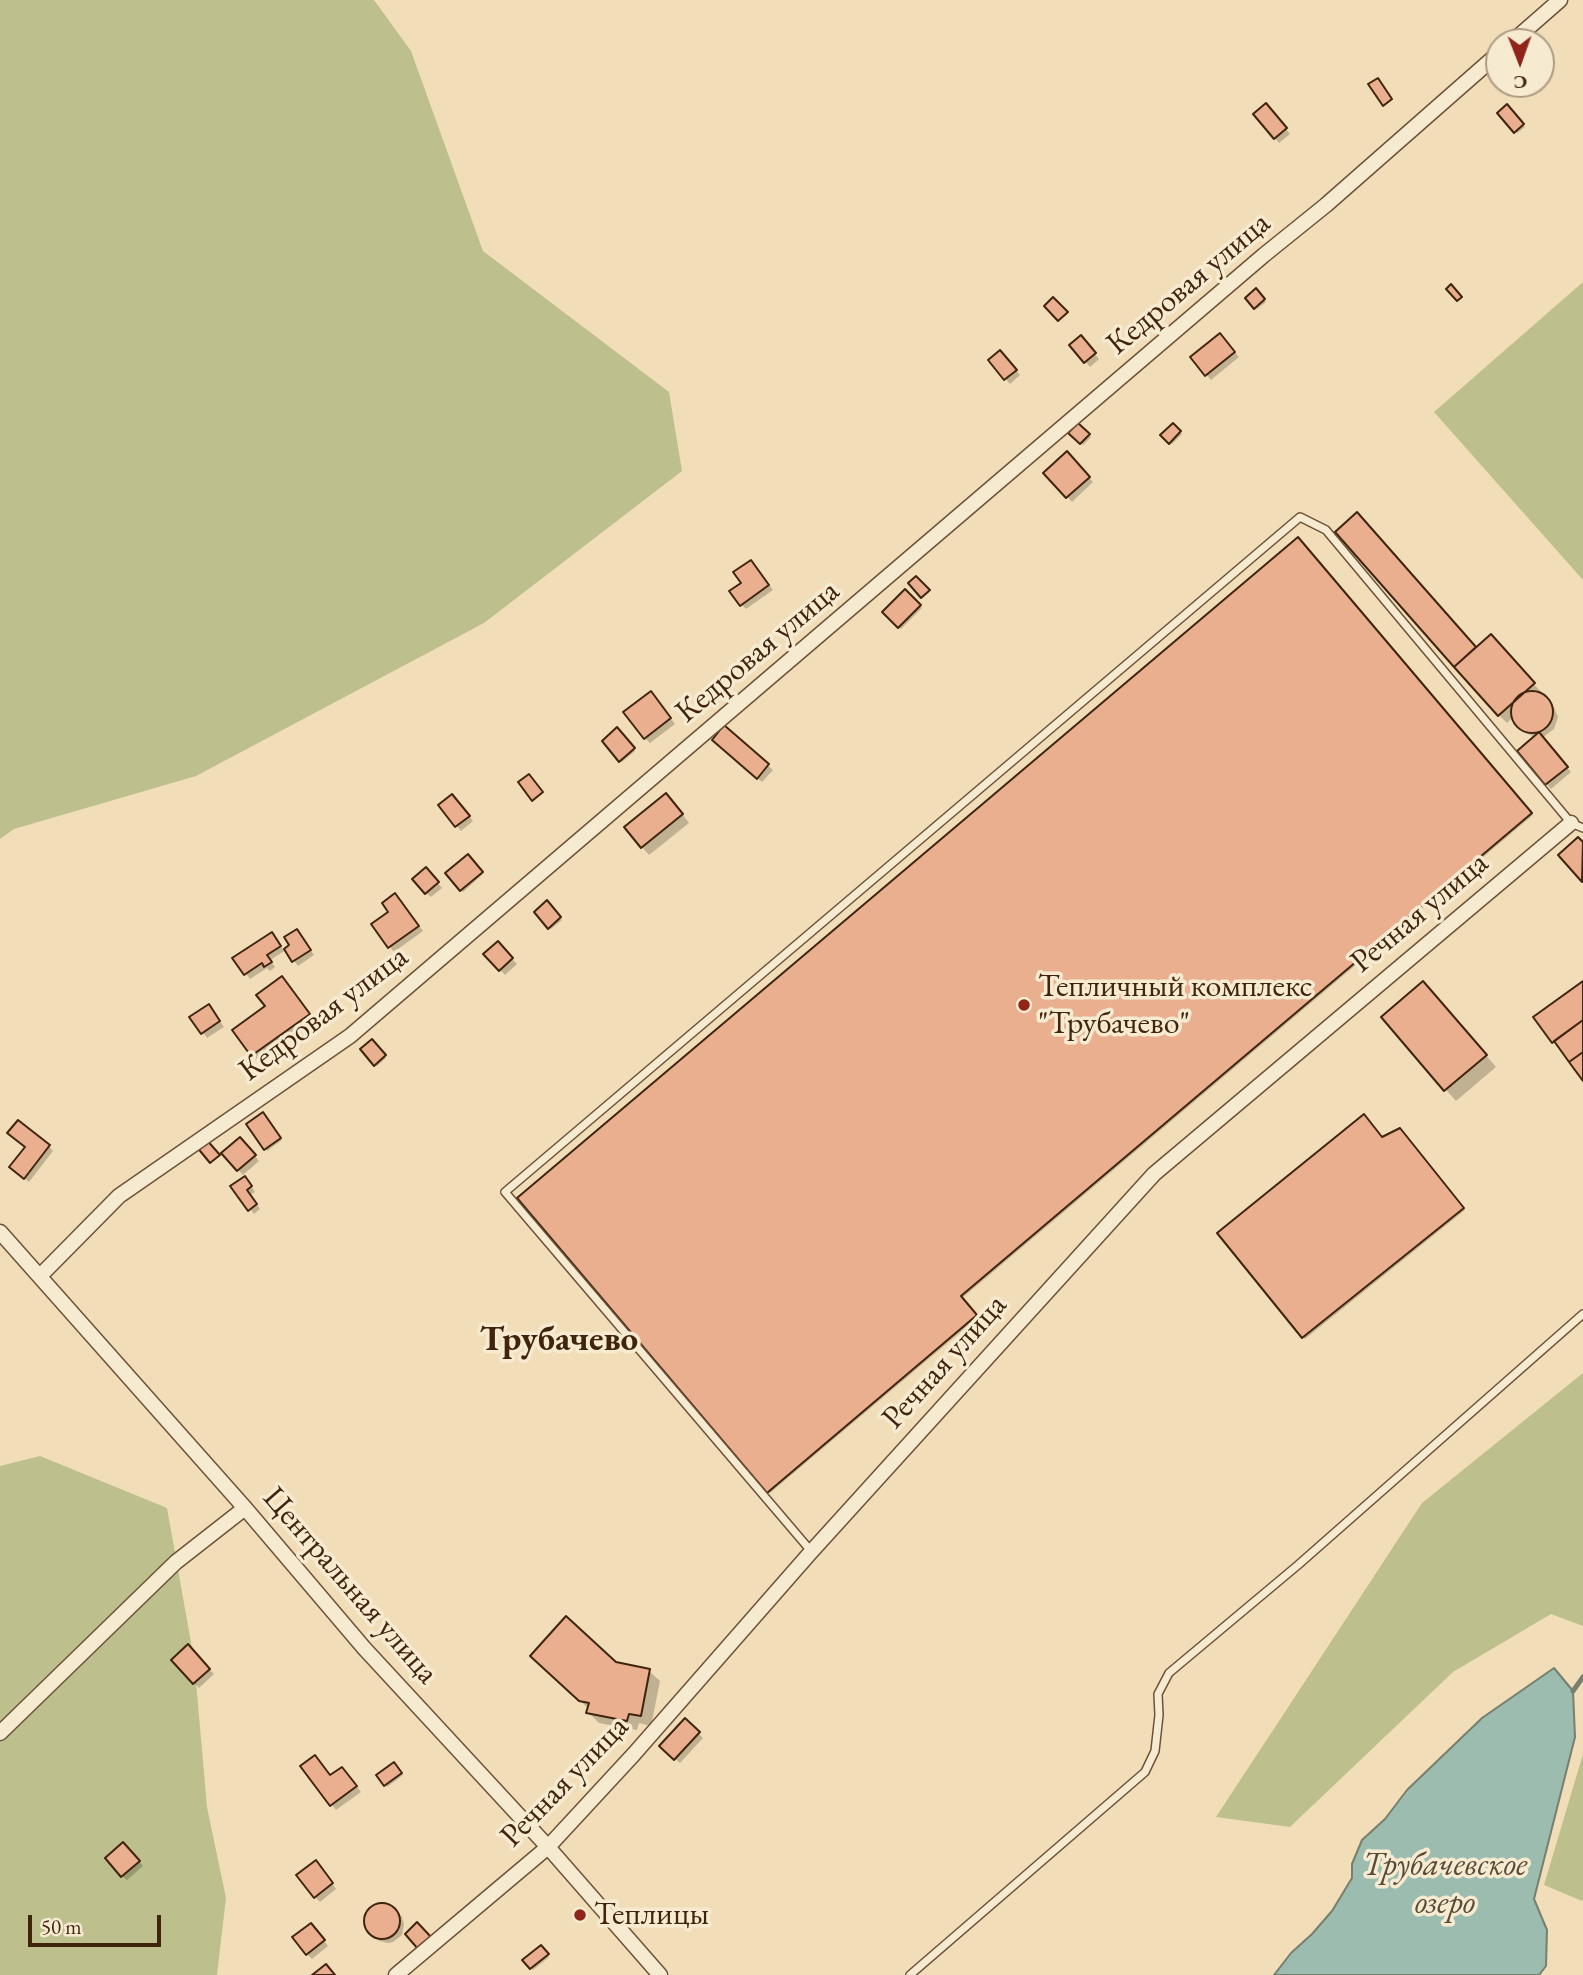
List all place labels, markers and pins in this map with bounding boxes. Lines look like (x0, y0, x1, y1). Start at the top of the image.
place label: Тепличный комплекс "Трубачево" (1038, 968, 1313, 1043)
marker: Тепличный комплекс "Трубачево" (1016, 997, 1032, 1013)
place label: Теплицы (594, 1896, 709, 1934)
marker: Теплицы (572, 1907, 588, 1923)

